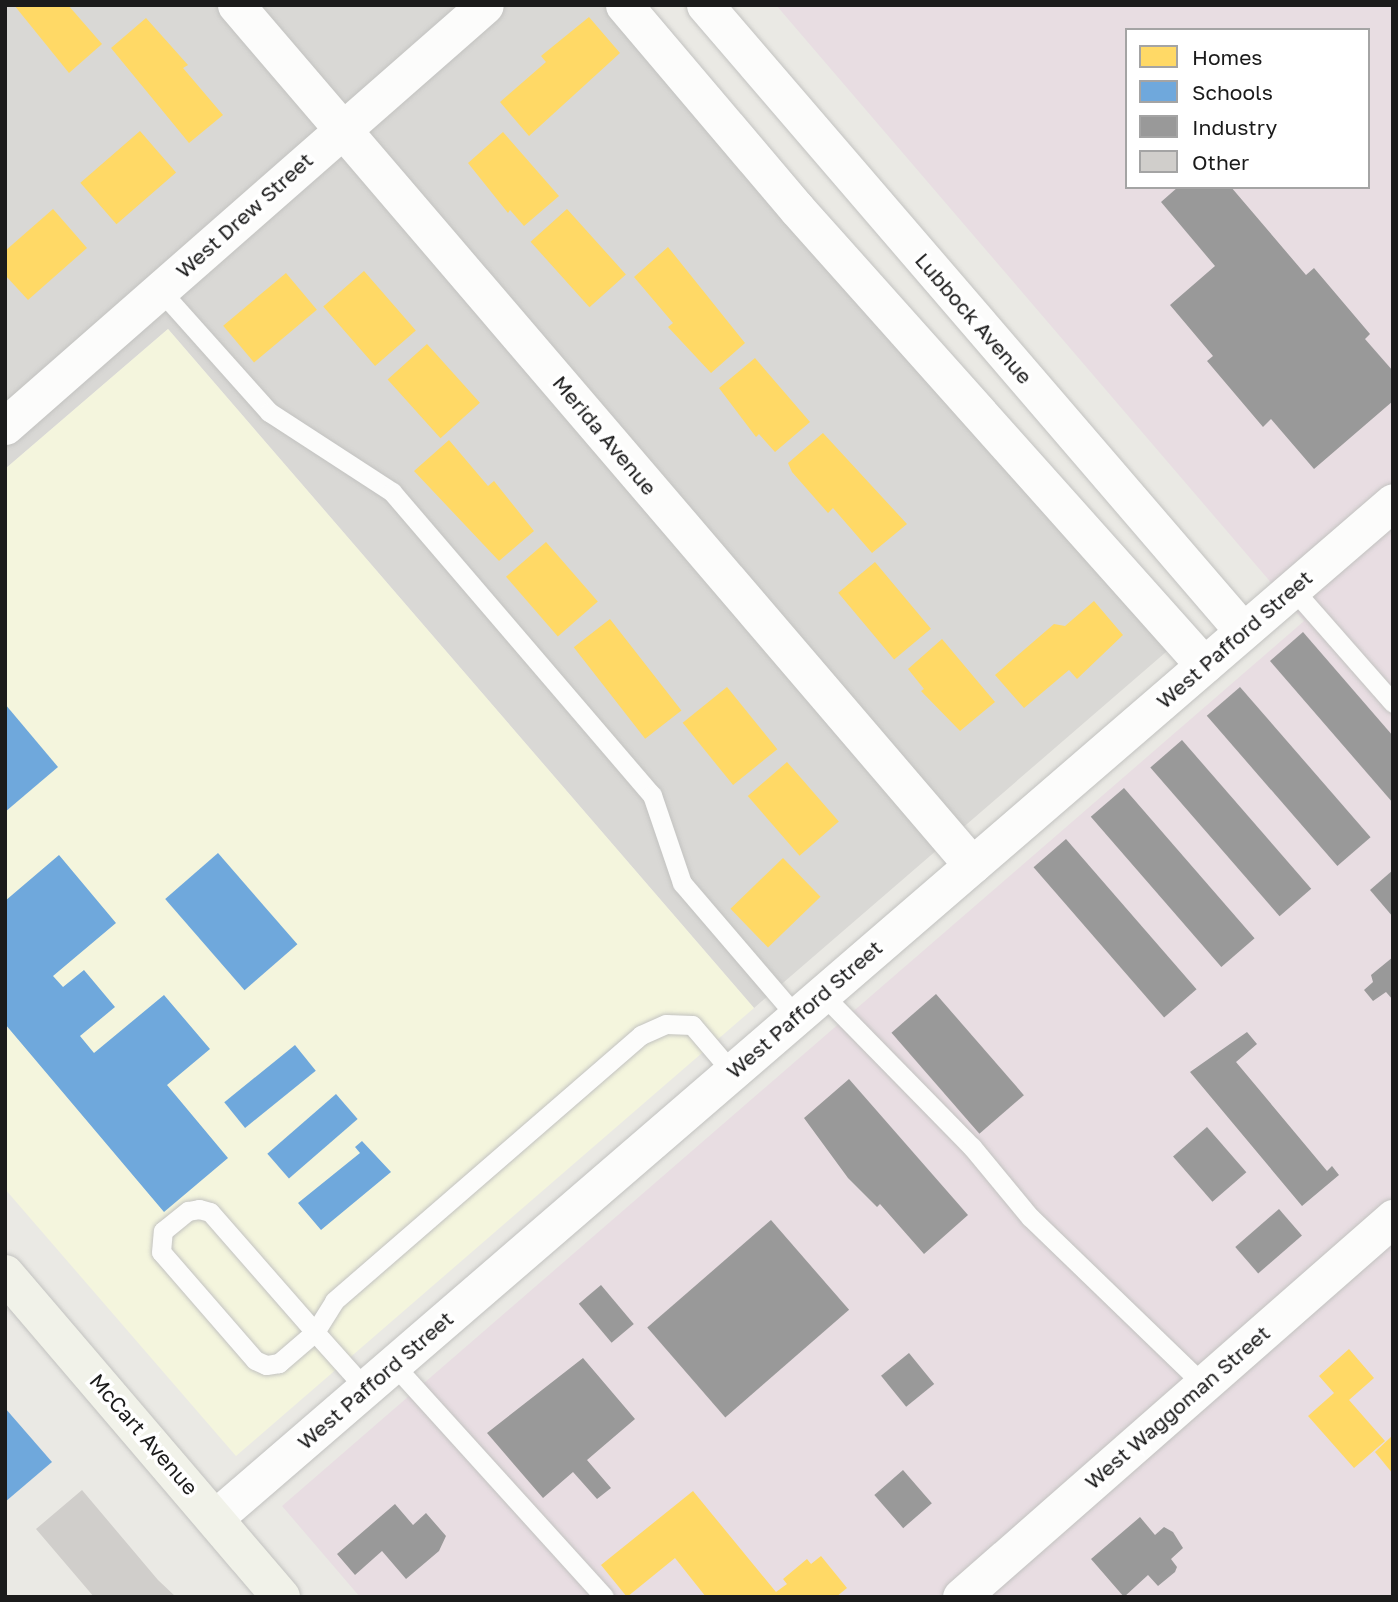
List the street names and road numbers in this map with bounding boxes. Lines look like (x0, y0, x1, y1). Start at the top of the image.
street label: West Drew Street (170, 147, 318, 283)
street label: Lubbock Avenue (910, 247, 1038, 389)
street label: Merida Avenue (548, 370, 662, 500)
street label: West Pafford Street (1151, 565, 1317, 713)
street label: West Pafford Street (721, 935, 887, 1083)
street label: West Pafford Street (292, 1306, 458, 1454)
street label: West Waggoman Street (1079, 1320, 1275, 1494)
street label: McCart Avenue (85, 1368, 203, 1500)

